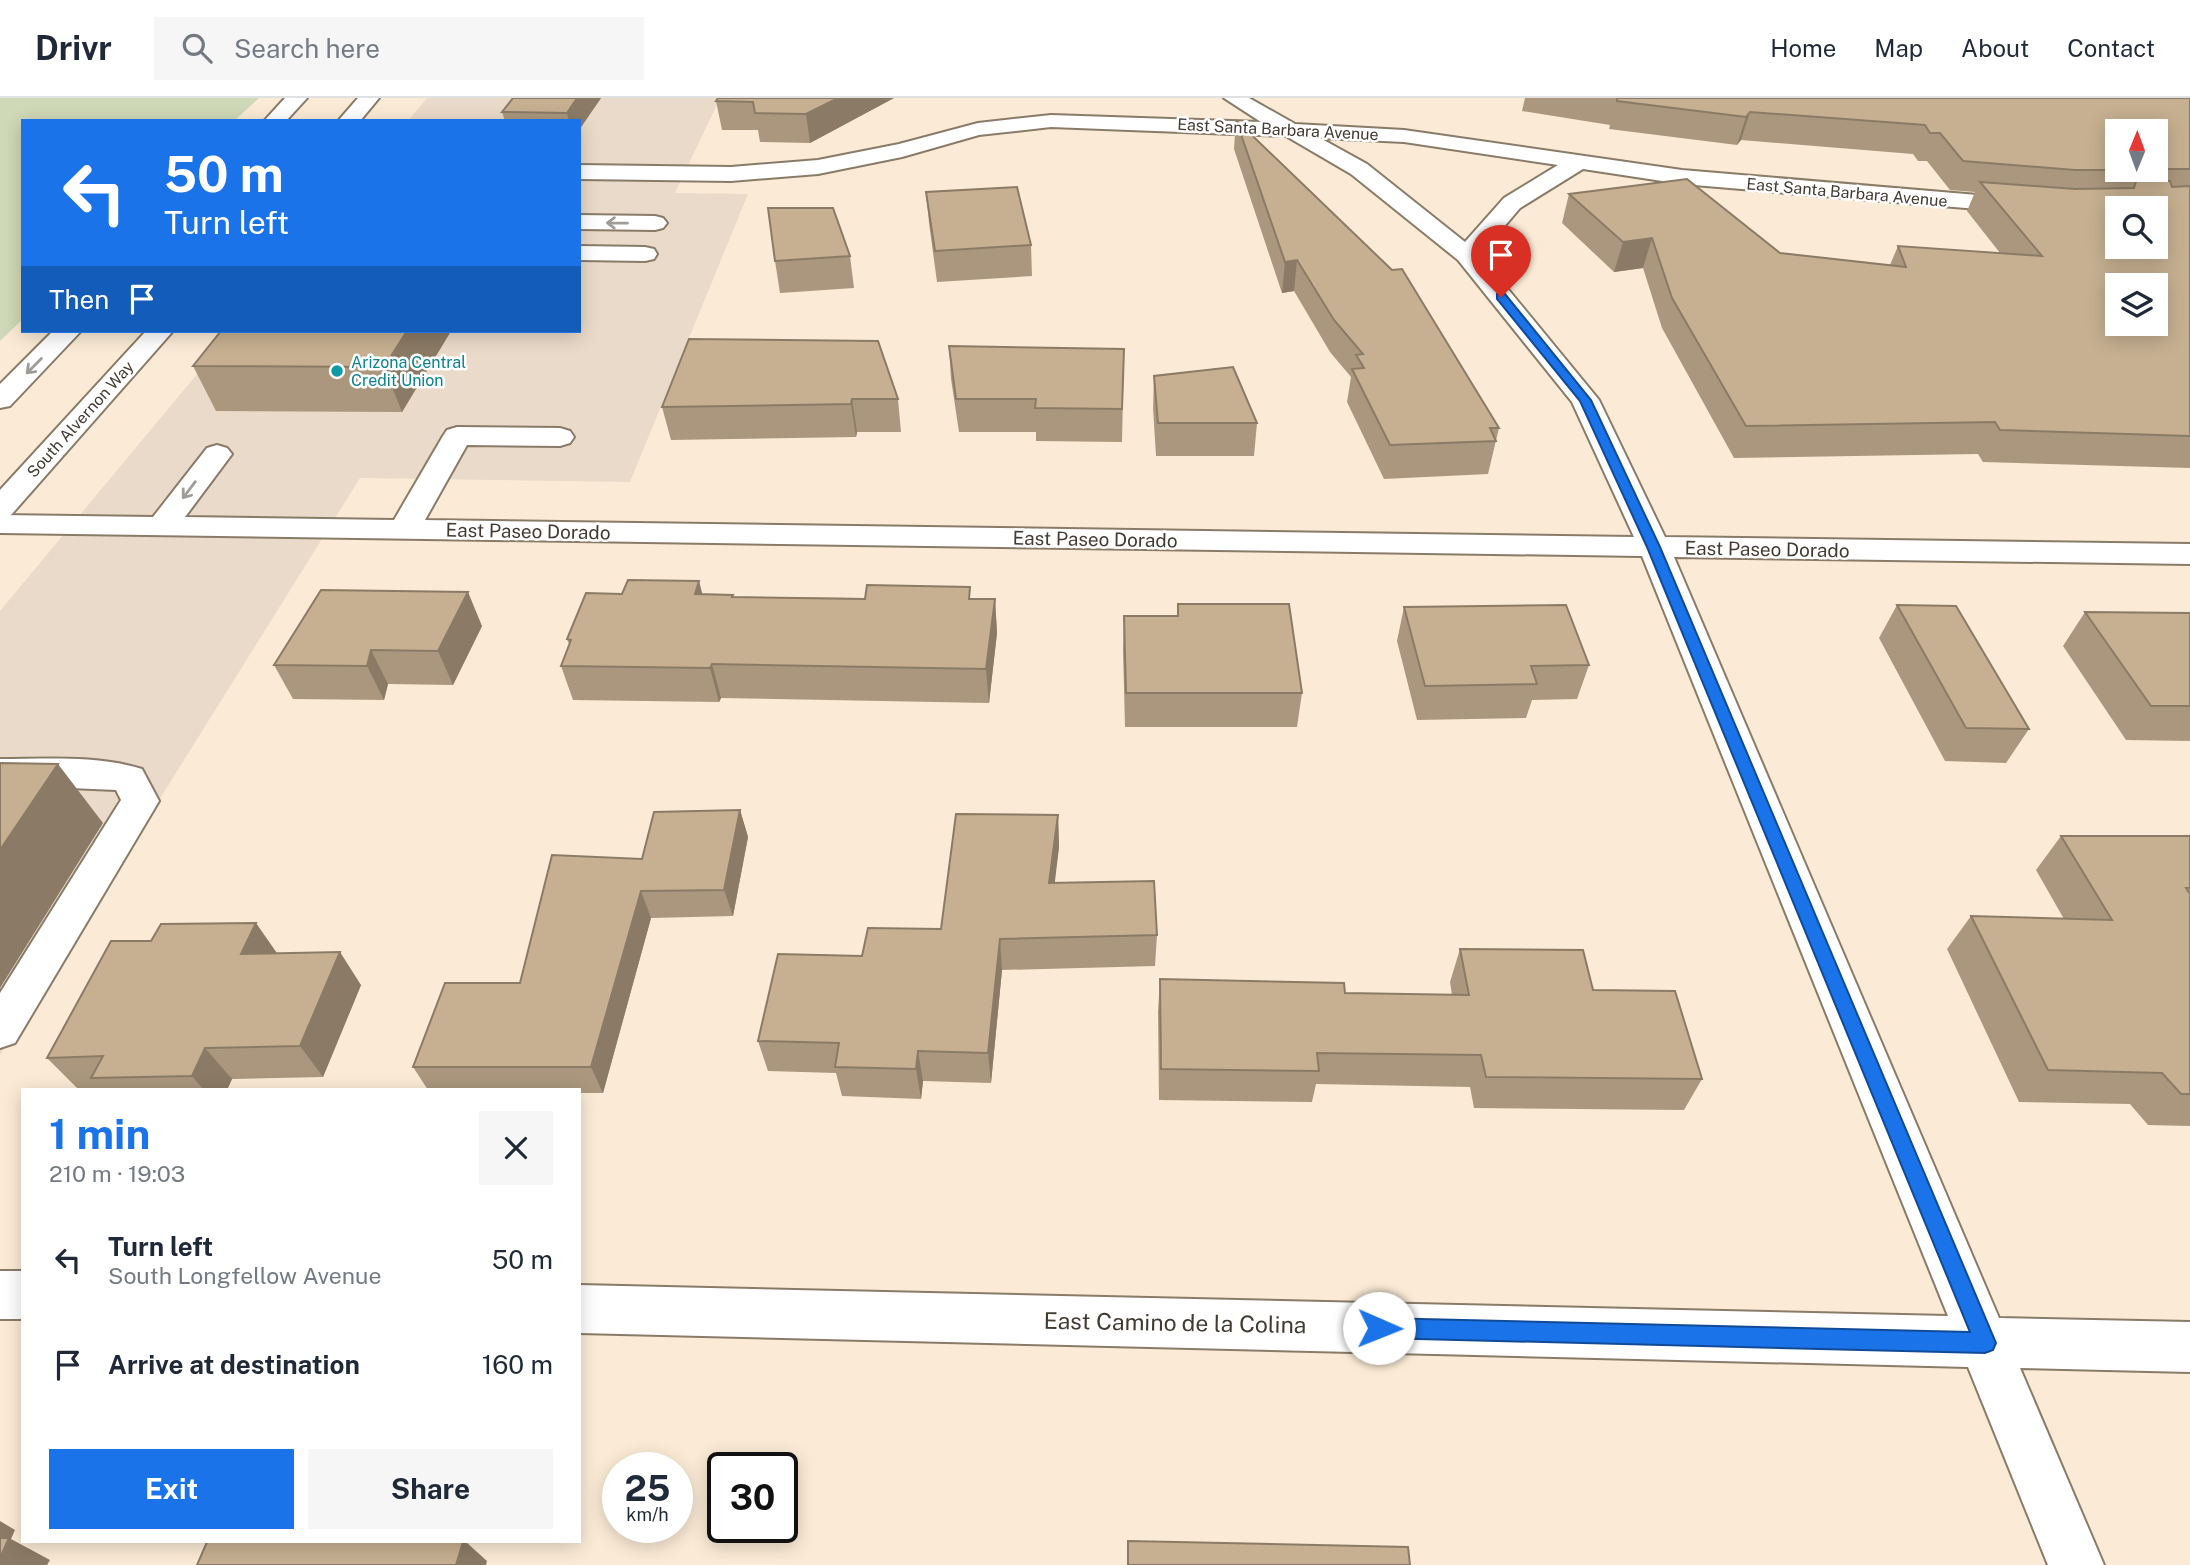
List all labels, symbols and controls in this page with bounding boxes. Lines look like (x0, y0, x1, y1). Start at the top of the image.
search box (154, 17, 644, 80)
text: Drivr (35, 29, 112, 67)
icon: search (178, 29, 216, 67)
text: Search here (234, 33, 380, 64)
text: Home (1770, 34, 1836, 62)
text: Map (1874, 34, 1923, 62)
text: About (1961, 34, 2029, 62)
text: Contact (2067, 34, 2155, 62)
street label: East Santa Barbara Avenue (1177, 115, 1379, 144)
north arrow (2105, 119, 2168, 182)
map controls (2105, 119, 2168, 336)
text: 50 m (164, 145, 284, 203)
icon: left (49, 147, 140, 238)
street label: East Santa Barbara Avenue (1746, 174, 1948, 211)
button: search (2105, 196, 2168, 259)
text: Turn left (164, 204, 289, 241)
one-way arrow (606, 216, 629, 230)
pin (1471, 225, 1531, 297)
icon: arrive (1482, 236, 1520, 274)
button: layers (2105, 273, 2168, 336)
icon: arrive (123, 280, 161, 318)
text: Then (49, 284, 109, 315)
place label: Arizona Central Credit Union (351, 353, 466, 390)
street label: South Alvernon Way (23, 357, 138, 482)
one-way arrow (26, 357, 43, 374)
marker: Arizona Central Credit Union (329, 363, 345, 379)
one-way arrow (182, 480, 197, 499)
street label: East Paseo Dorado (445, 519, 611, 543)
street label: East Paseo Dorado (1012, 527, 1178, 551)
street label: East Paseo Dorado (1684, 537, 1850, 561)
text: 1 min (49, 1109, 150, 1158)
button: close (479, 1111, 553, 1185)
text: 210 m · 19:03 (49, 1160, 185, 1187)
text: Turn left (108, 1231, 213, 1262)
icon: left (49, 1241, 87, 1279)
text: 50 m (492, 1244, 553, 1275)
text: South Longfellow Avenue (108, 1262, 381, 1289)
position arrow (1342, 1291, 1416, 1365)
street label: East Camino de la Colina (1043, 1307, 1307, 1338)
icon: arrive (49, 1346, 87, 1384)
text: Arrive at destination (108, 1349, 360, 1380)
text: 160 m (482, 1349, 553, 1380)
button: Exit (49, 1449, 294, 1529)
button: Share (308, 1449, 553, 1529)
speed limit sign: 30 (707, 1452, 798, 1543)
text: 25 (625, 1468, 670, 1509)
text: km/h (626, 1504, 669, 1525)

